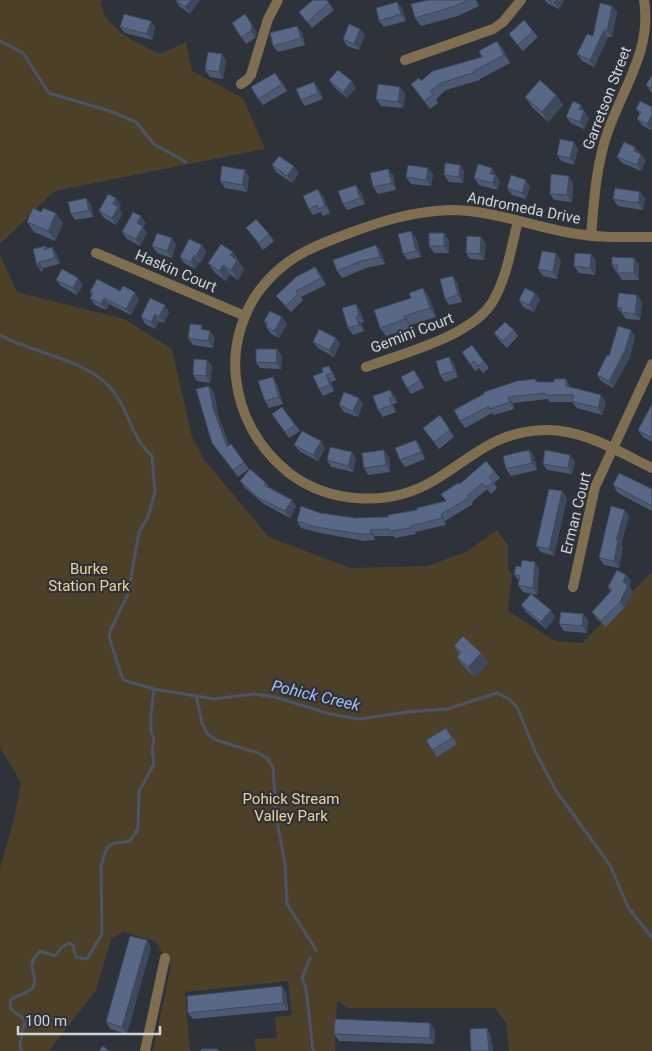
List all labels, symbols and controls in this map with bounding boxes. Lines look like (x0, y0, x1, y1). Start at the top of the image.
street label: Garretson Street (579, 44, 635, 152)
street label: Andromeda Drive (466, 188, 582, 228)
street label: Haskin Court (133, 246, 220, 296)
street label: Gemini Court (368, 309, 456, 357)
street label: Erman Court (557, 470, 595, 556)
park label: Burke Station Park (48, 560, 130, 595)
water label: Pohick Creek (270, 676, 363, 715)
park label: Pohick Stream Valley Park (242, 790, 340, 825)
scale bar (18, 1004, 160, 1036)
text: 100 m (25, 1012, 67, 1030)

